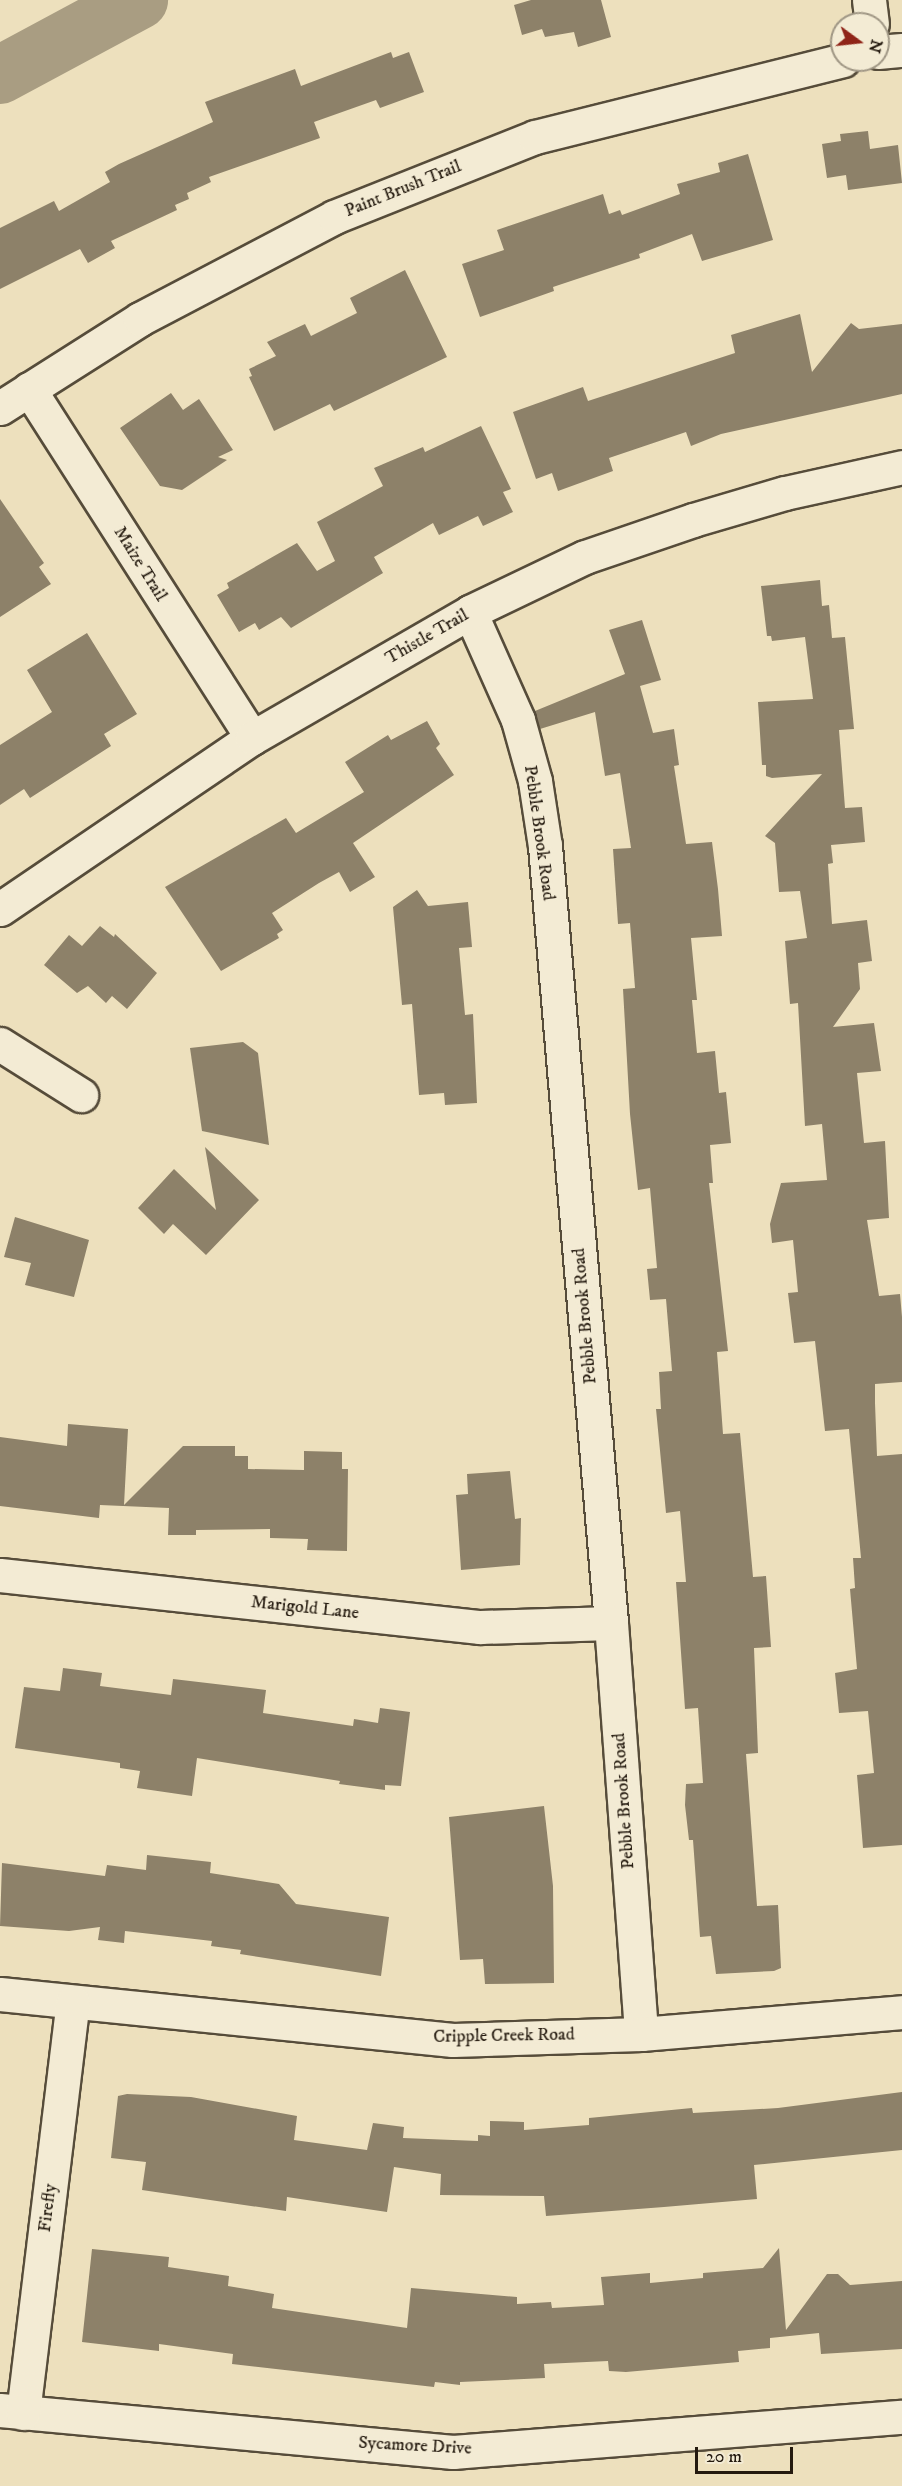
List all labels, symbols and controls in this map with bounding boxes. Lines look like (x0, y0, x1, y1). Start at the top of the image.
north arrow (830, 12, 890, 72)
text: N (864, 37, 887, 55)
street label: Paint Brush Trail (342, 156, 464, 222)
street label: Maize Trail (109, 523, 171, 605)
street label: Thistle Trail (382, 605, 472, 669)
street label: Pebble Brook Road (519, 764, 559, 902)
street label: Pebble Brook Road (568, 1247, 602, 1385)
street label: Marigold Lane (250, 1592, 360, 1624)
street label: Pebble Brook Road (608, 1732, 640, 1870)
street label: Cripple Creek Road (433, 2024, 575, 2048)
street label: Firefly (34, 2183, 62, 2233)
street label: Sycamore Drive (358, 2432, 472, 2460)
scale bar (698, 2435, 796, 2473)
text: 20 m (706, 2446, 742, 2468)

